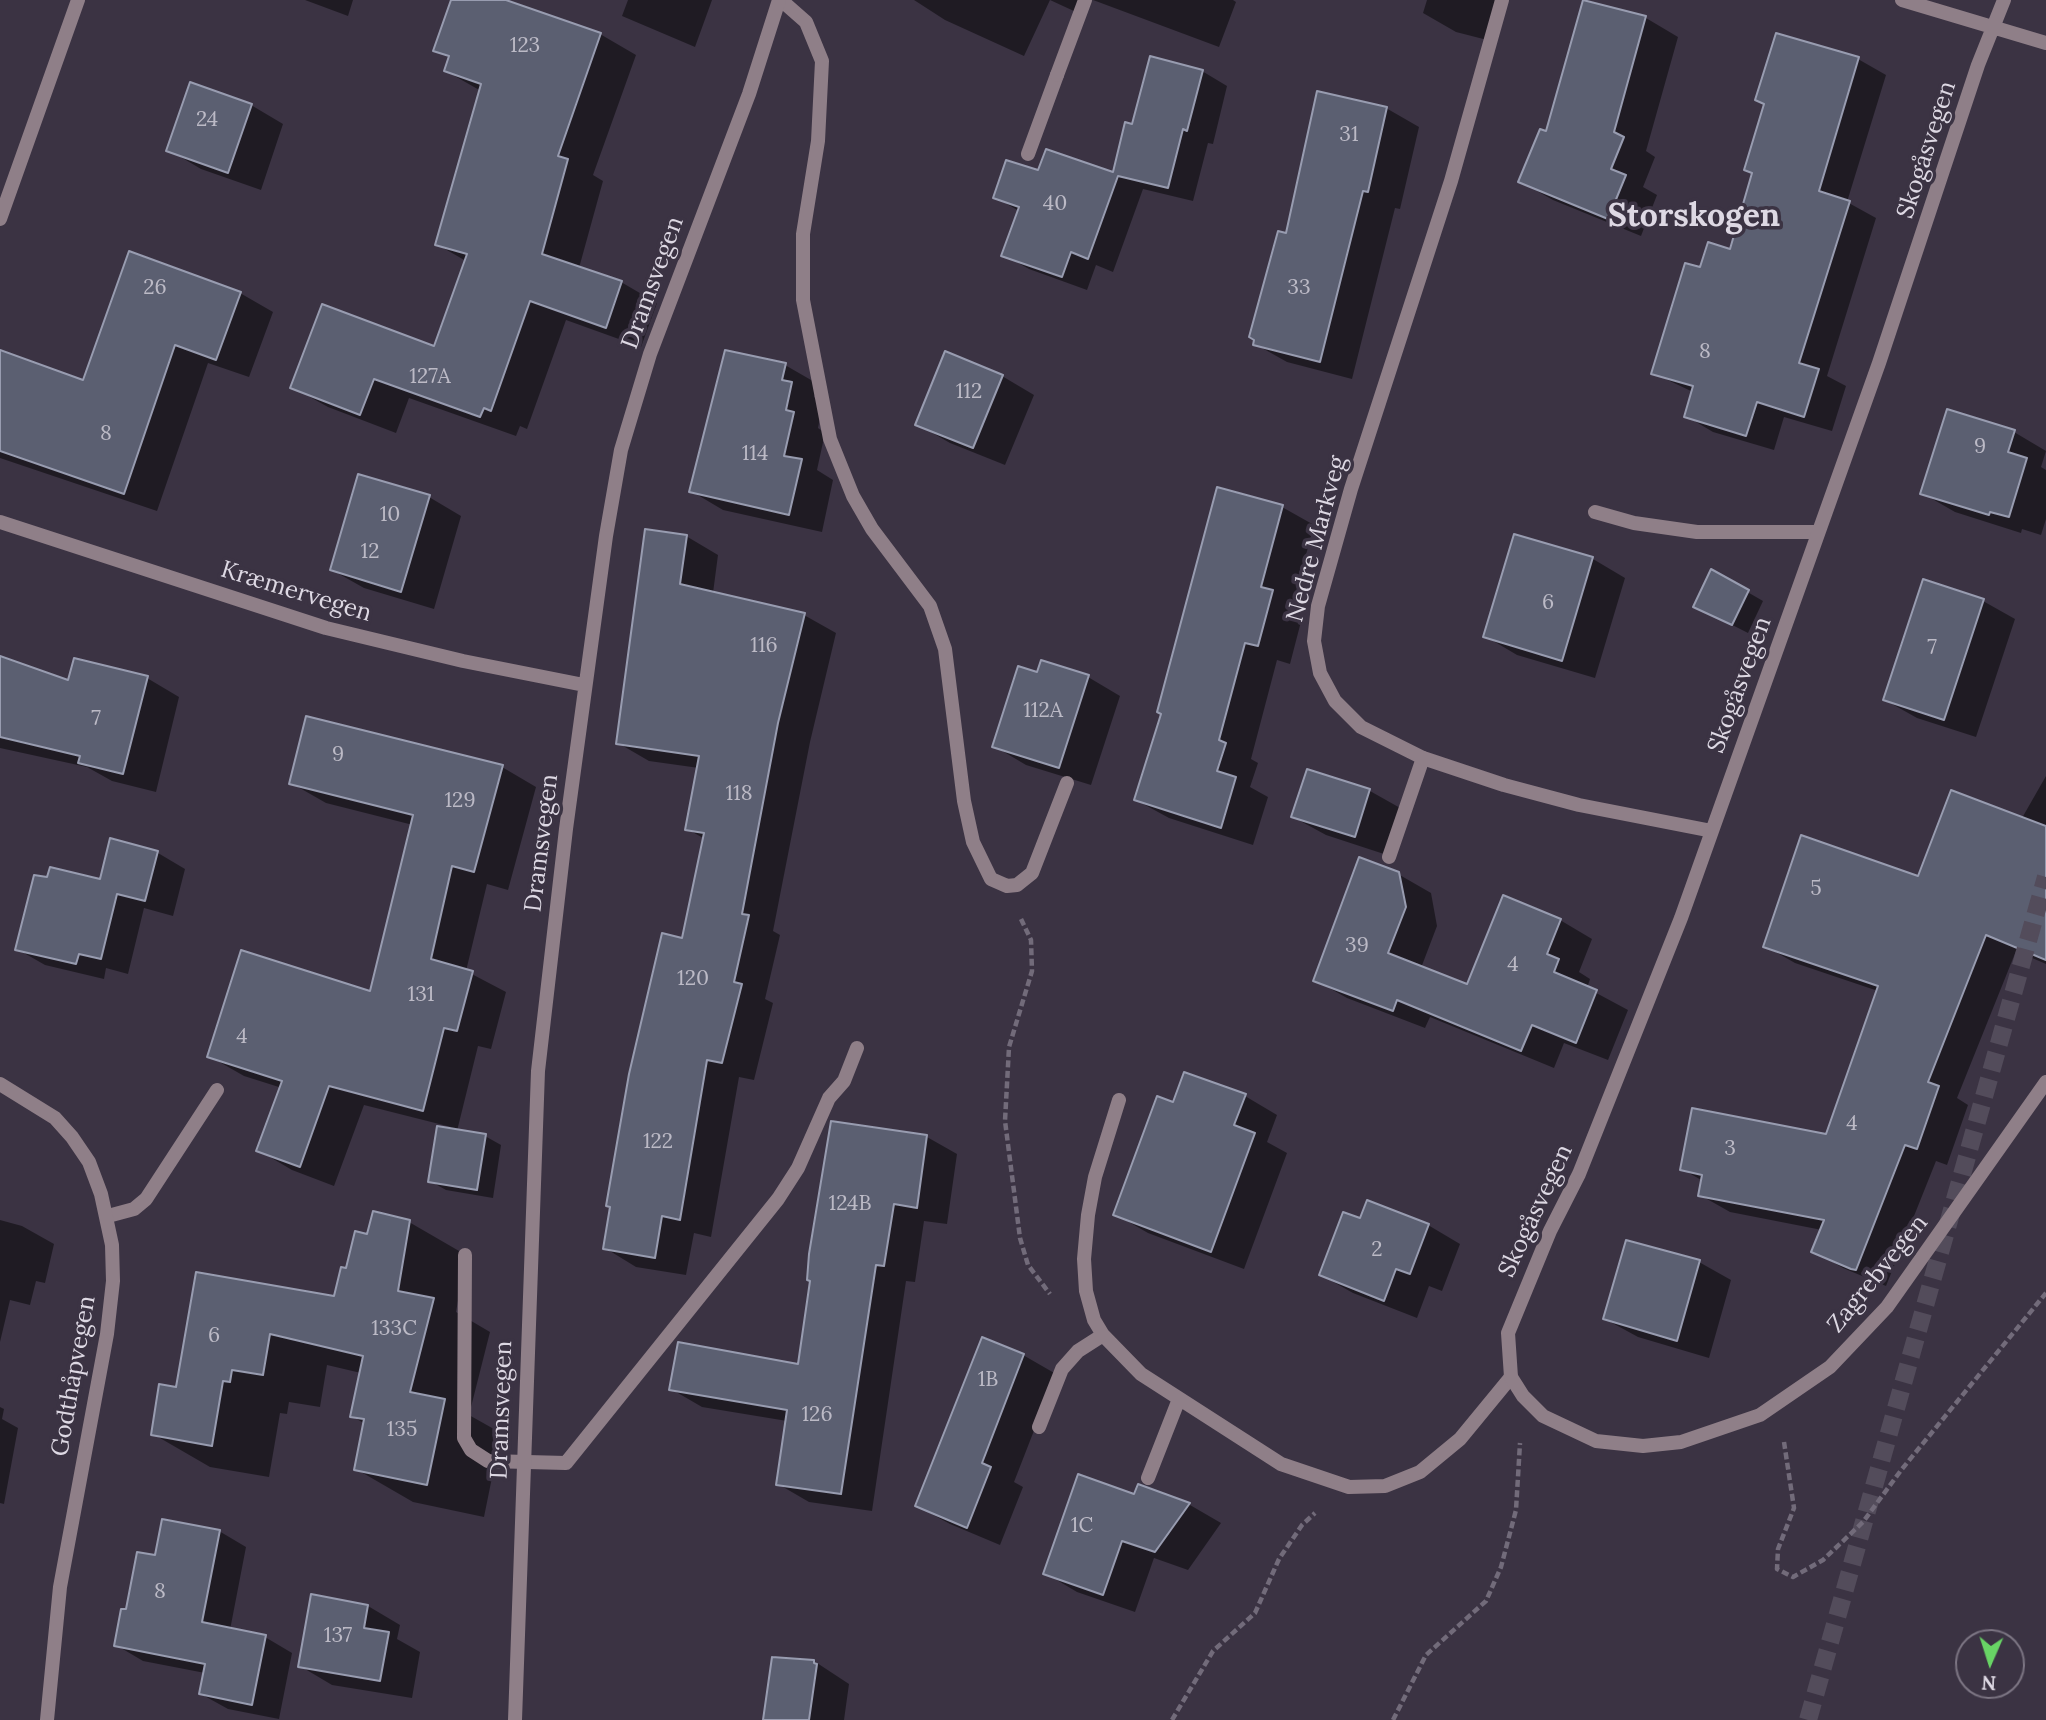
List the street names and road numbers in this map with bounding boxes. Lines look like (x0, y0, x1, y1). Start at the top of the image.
street label: Skogåsvegen (1891, 78, 1963, 222)
street label: Dramsvegen (616, 213, 690, 353)
street label: Nedre Markveg (1281, 453, 1353, 625)
street label: Kræmervegen (217, 555, 375, 629)
street label: Skogåsvegen (1702, 613, 1778, 757)
street label: Dramsvegen (519, 772, 565, 914)
street label: Skogåsvegen (1493, 1140, 1579, 1282)
street label: Zagrebvegen (1822, 1209, 1934, 1339)
street label: Godthåpvegen (46, 1293, 102, 1459)
street label: Dramsvegen (485, 1340, 519, 1480)

